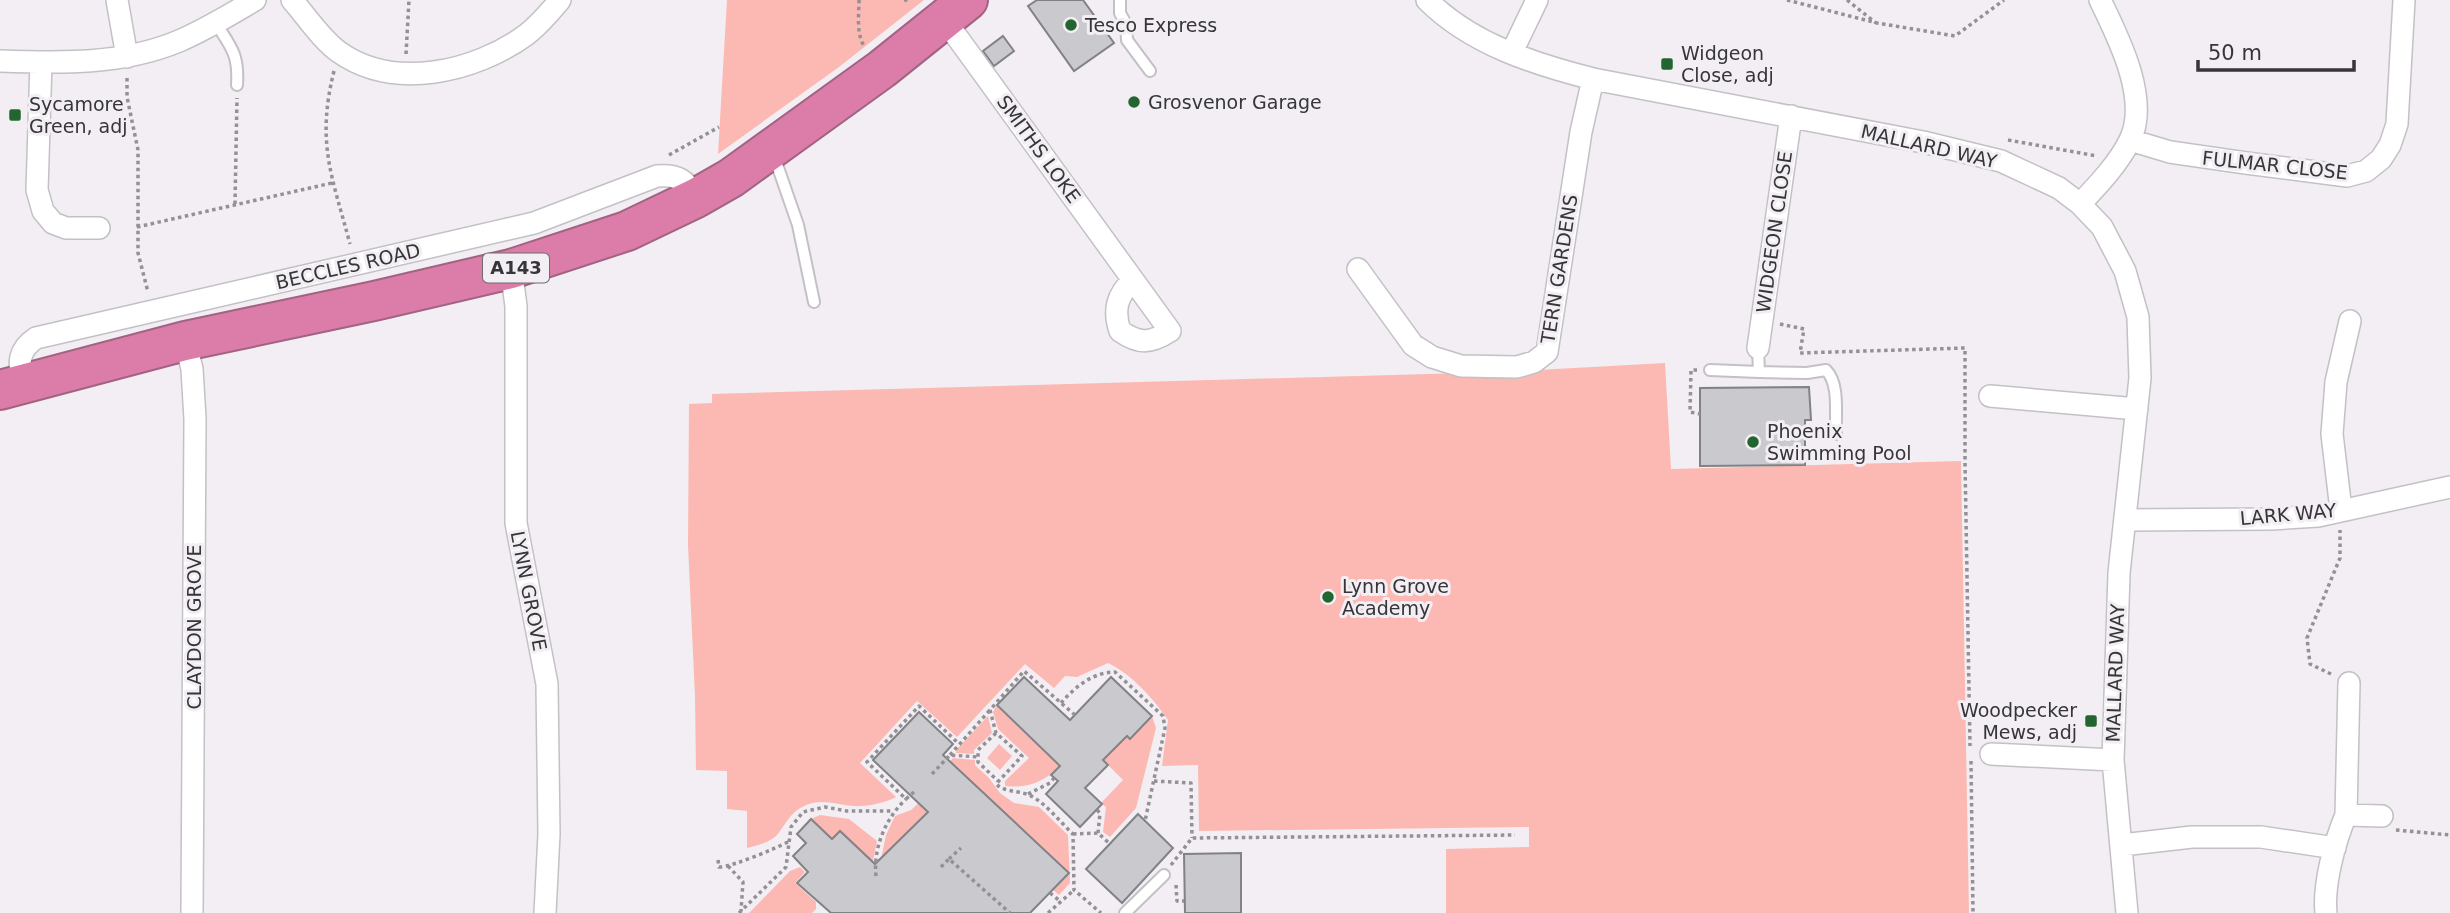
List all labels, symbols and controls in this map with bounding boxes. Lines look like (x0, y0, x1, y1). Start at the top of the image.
place label: Tesco Express (1084, 14, 1217, 36)
marker: Tesco Express (1063, 17, 1079, 33)
scale bar (2198, 28, 2354, 72)
text: 50 m (2208, 41, 2262, 65)
place label: Widgeon Close, adj (1681, 42, 1774, 86)
marker: Widgeon Close, adj (1659, 56, 1675, 72)
street label: SMITHS LOKE (993, 91, 1085, 207)
place label: Grosvenor Garage (1148, 91, 1322, 113)
place label: Sycamore Green, adj (29, 93, 128, 137)
marker: Grosvenor Garage (1126, 94, 1142, 110)
marker: Sycamore Green, adj (7, 107, 23, 123)
street label: MALLARD WAY (1859, 120, 1999, 172)
street label: FULMAR CLOSE (2201, 146, 2349, 184)
street label: WIDGEON CLOSE (1752, 150, 1796, 314)
street label: TERN GARDENS (1536, 193, 1582, 346)
street label: BECCLES ROAD (274, 239, 422, 293)
road number: A143 (483, 254, 549, 282)
place label: Phoenix Swimming Pool (1767, 420, 1912, 464)
marker: Phoenix Swimming Pool (1745, 434, 1761, 450)
street label: LARK WAY (2239, 499, 2337, 529)
street label: LYNN GROVE (507, 529, 551, 653)
street label: CLAYDON GROVE (183, 545, 205, 709)
place label: Lynn Grove Academy (1342, 575, 1449, 619)
marker: Lynn Grove Academy (1320, 589, 1336, 605)
street label: MALLARD WAY (2102, 603, 2128, 743)
place label: Woodpecker Mews, adj (1960, 699, 2077, 743)
marker: Woodpecker Mews, adj (2083, 713, 2099, 729)

